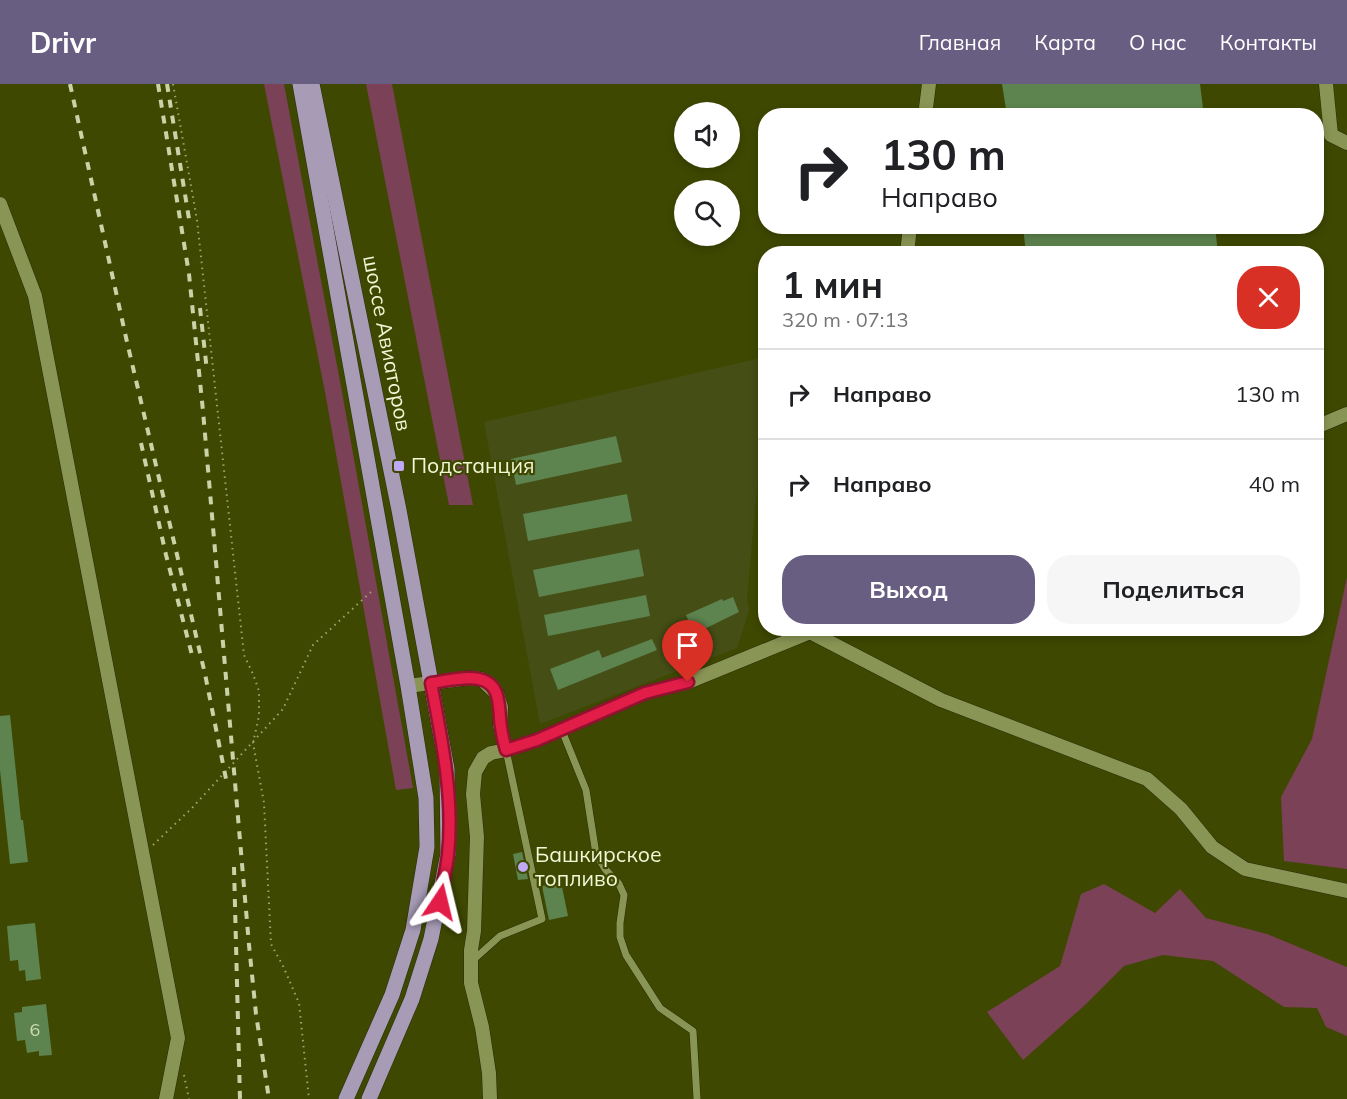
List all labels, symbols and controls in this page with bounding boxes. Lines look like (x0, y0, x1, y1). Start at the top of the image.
text: Drivr (30, 25, 96, 60)
text: Главная (919, 29, 1001, 55)
text: Карта (1034, 29, 1096, 55)
text: О нас (1129, 29, 1187, 55)
text: Контакты (1220, 29, 1317, 55)
map controls (674, 102, 740, 246)
button: sound (674, 102, 740, 168)
text: 130 m (881, 128, 1006, 181)
icon: right (782, 132, 860, 210)
button: search (674, 180, 740, 246)
text: Направо (881, 180, 998, 214)
street label: шоссе Авиаторов (358, 253, 418, 433)
text: 1 мин (782, 262, 883, 307)
button: close (1237, 266, 1300, 329)
text: 320 m · 07:13 (782, 307, 908, 332)
icon: right (782, 378, 815, 411)
text: Направо (833, 380, 931, 408)
text: 130 m (1235, 380, 1300, 408)
place label: Подстанция (411, 452, 534, 478)
marker: Подстанция (392, 459, 406, 473)
icon: right (782, 468, 815, 501)
text: Направо (833, 470, 931, 498)
text: 40 m (1249, 470, 1300, 498)
button: Выход (782, 555, 1035, 624)
button: Поделиться (1047, 555, 1300, 624)
pin (662, 620, 713, 682)
icon: arrive (671, 629, 704, 662)
place label: Башкирское топливо (535, 841, 662, 891)
marker: Башкирское топливо (516, 860, 530, 874)
position arrow (408, 870, 472, 934)
house number: 6 (30, 1018, 40, 1041)

